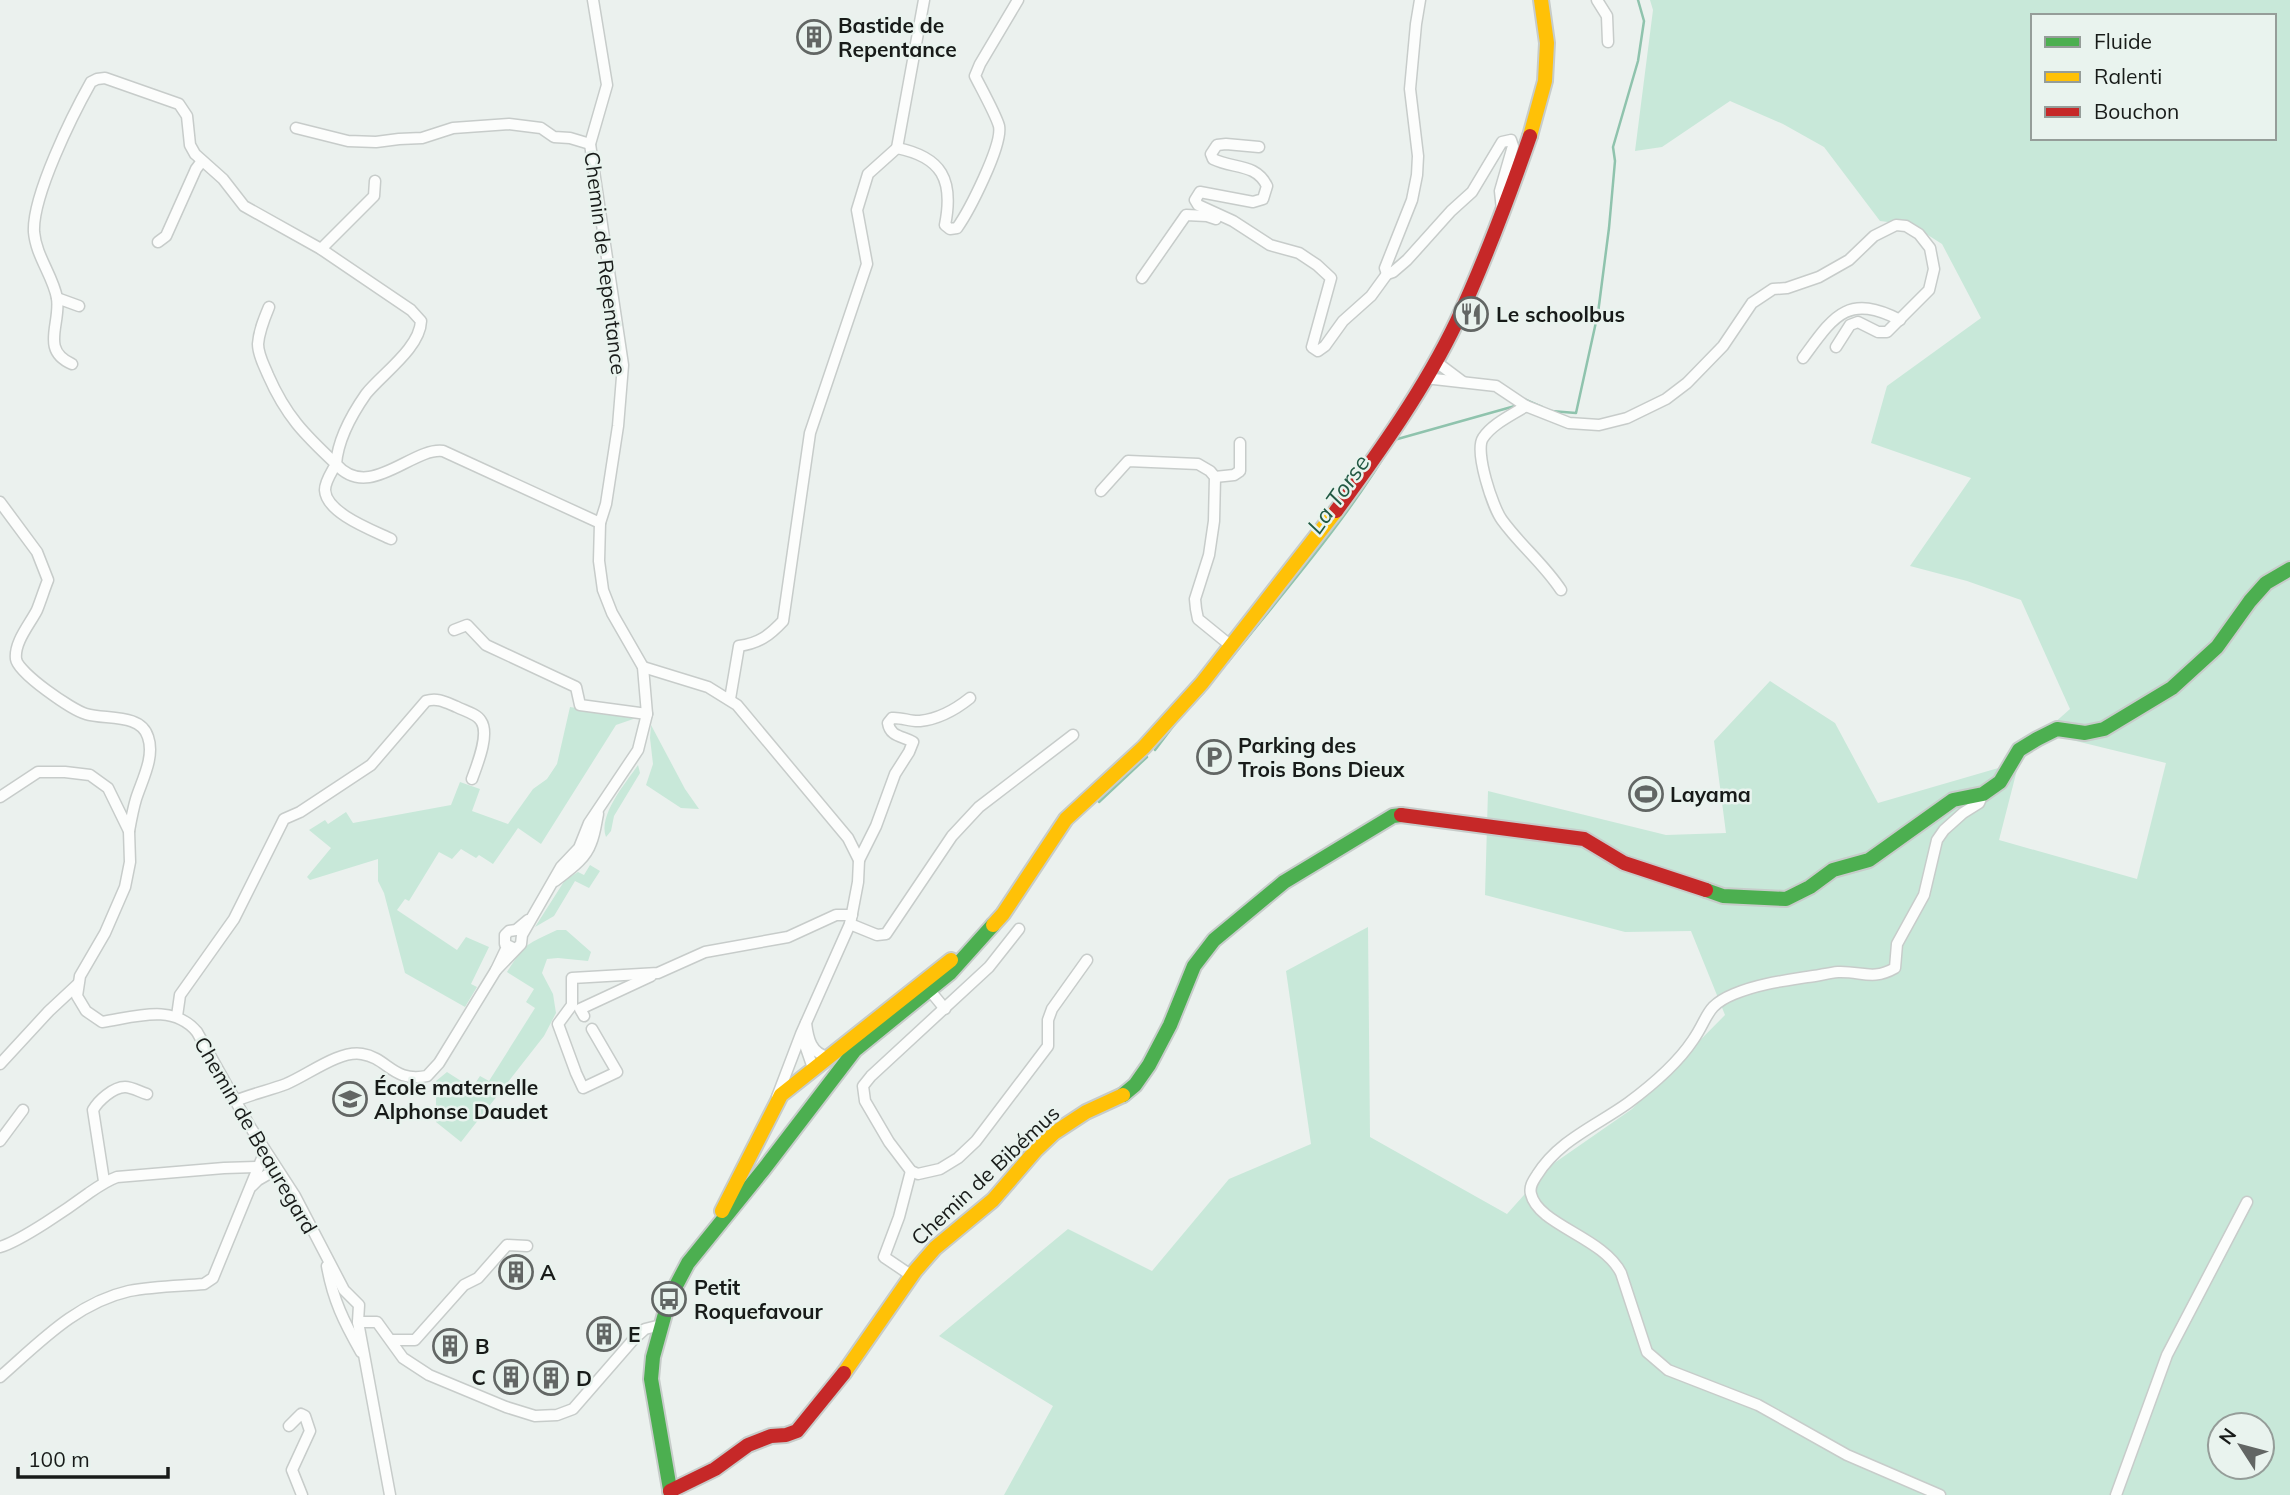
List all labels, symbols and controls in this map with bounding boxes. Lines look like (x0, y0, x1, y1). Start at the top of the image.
place label: Bastide de Repentance (838, 12, 957, 62)
legend (2031, 14, 2276, 140)
building icon: Bastide de Repentance (795, 18, 833, 56)
text: Fluide (2094, 28, 2152, 54)
text: Ralenti (2094, 63, 2162, 89)
text: Bouchon (2094, 98, 2179, 124)
street label: Chemin de Repentance (579, 150, 633, 376)
restaurant icon: Le schoolbus (1452, 295, 1490, 333)
place label: Le schoolbus (1496, 301, 1625, 327)
water label: La Torse (1300, 449, 1376, 539)
place label: Parking des Trois Bons Dieux (1238, 732, 1405, 782)
parking icon: Parking des Trois Bons Dieux (1195, 738, 1233, 776)
sports icon: Layama (1627, 775, 1665, 813)
place label: Layama (1670, 781, 1751, 807)
street label: Chemin de Beauregard (189, 1032, 323, 1238)
place label: École maternelle Alphonse Daudet (374, 1074, 548, 1124)
school or university icon: École maternelle Alphonse Daudet (331, 1080, 369, 1118)
street label: Chemin de Bibémus (906, 1100, 1064, 1250)
building icon: A (497, 1253, 535, 1291)
place label: A (540, 1259, 556, 1285)
place label: Petit Roquefavour (694, 1274, 824, 1324)
bus stop icon: Petit Roquefavour (650, 1280, 688, 1318)
building icon: E (585, 1315, 623, 1353)
place label: E (628, 1321, 641, 1347)
building icon: B (431, 1327, 469, 1365)
place label: B (475, 1333, 490, 1359)
building icon: C (492, 1358, 530, 1396)
building icon: D (532, 1359, 570, 1397)
place label: C (472, 1364, 486, 1390)
place label: D (576, 1365, 592, 1391)
north arrow (2206, 1411, 2276, 1481)
text: N (2213, 1423, 2241, 1449)
scale bar (18, 1436, 168, 1480)
text: 100 m (28, 1446, 90, 1472)

